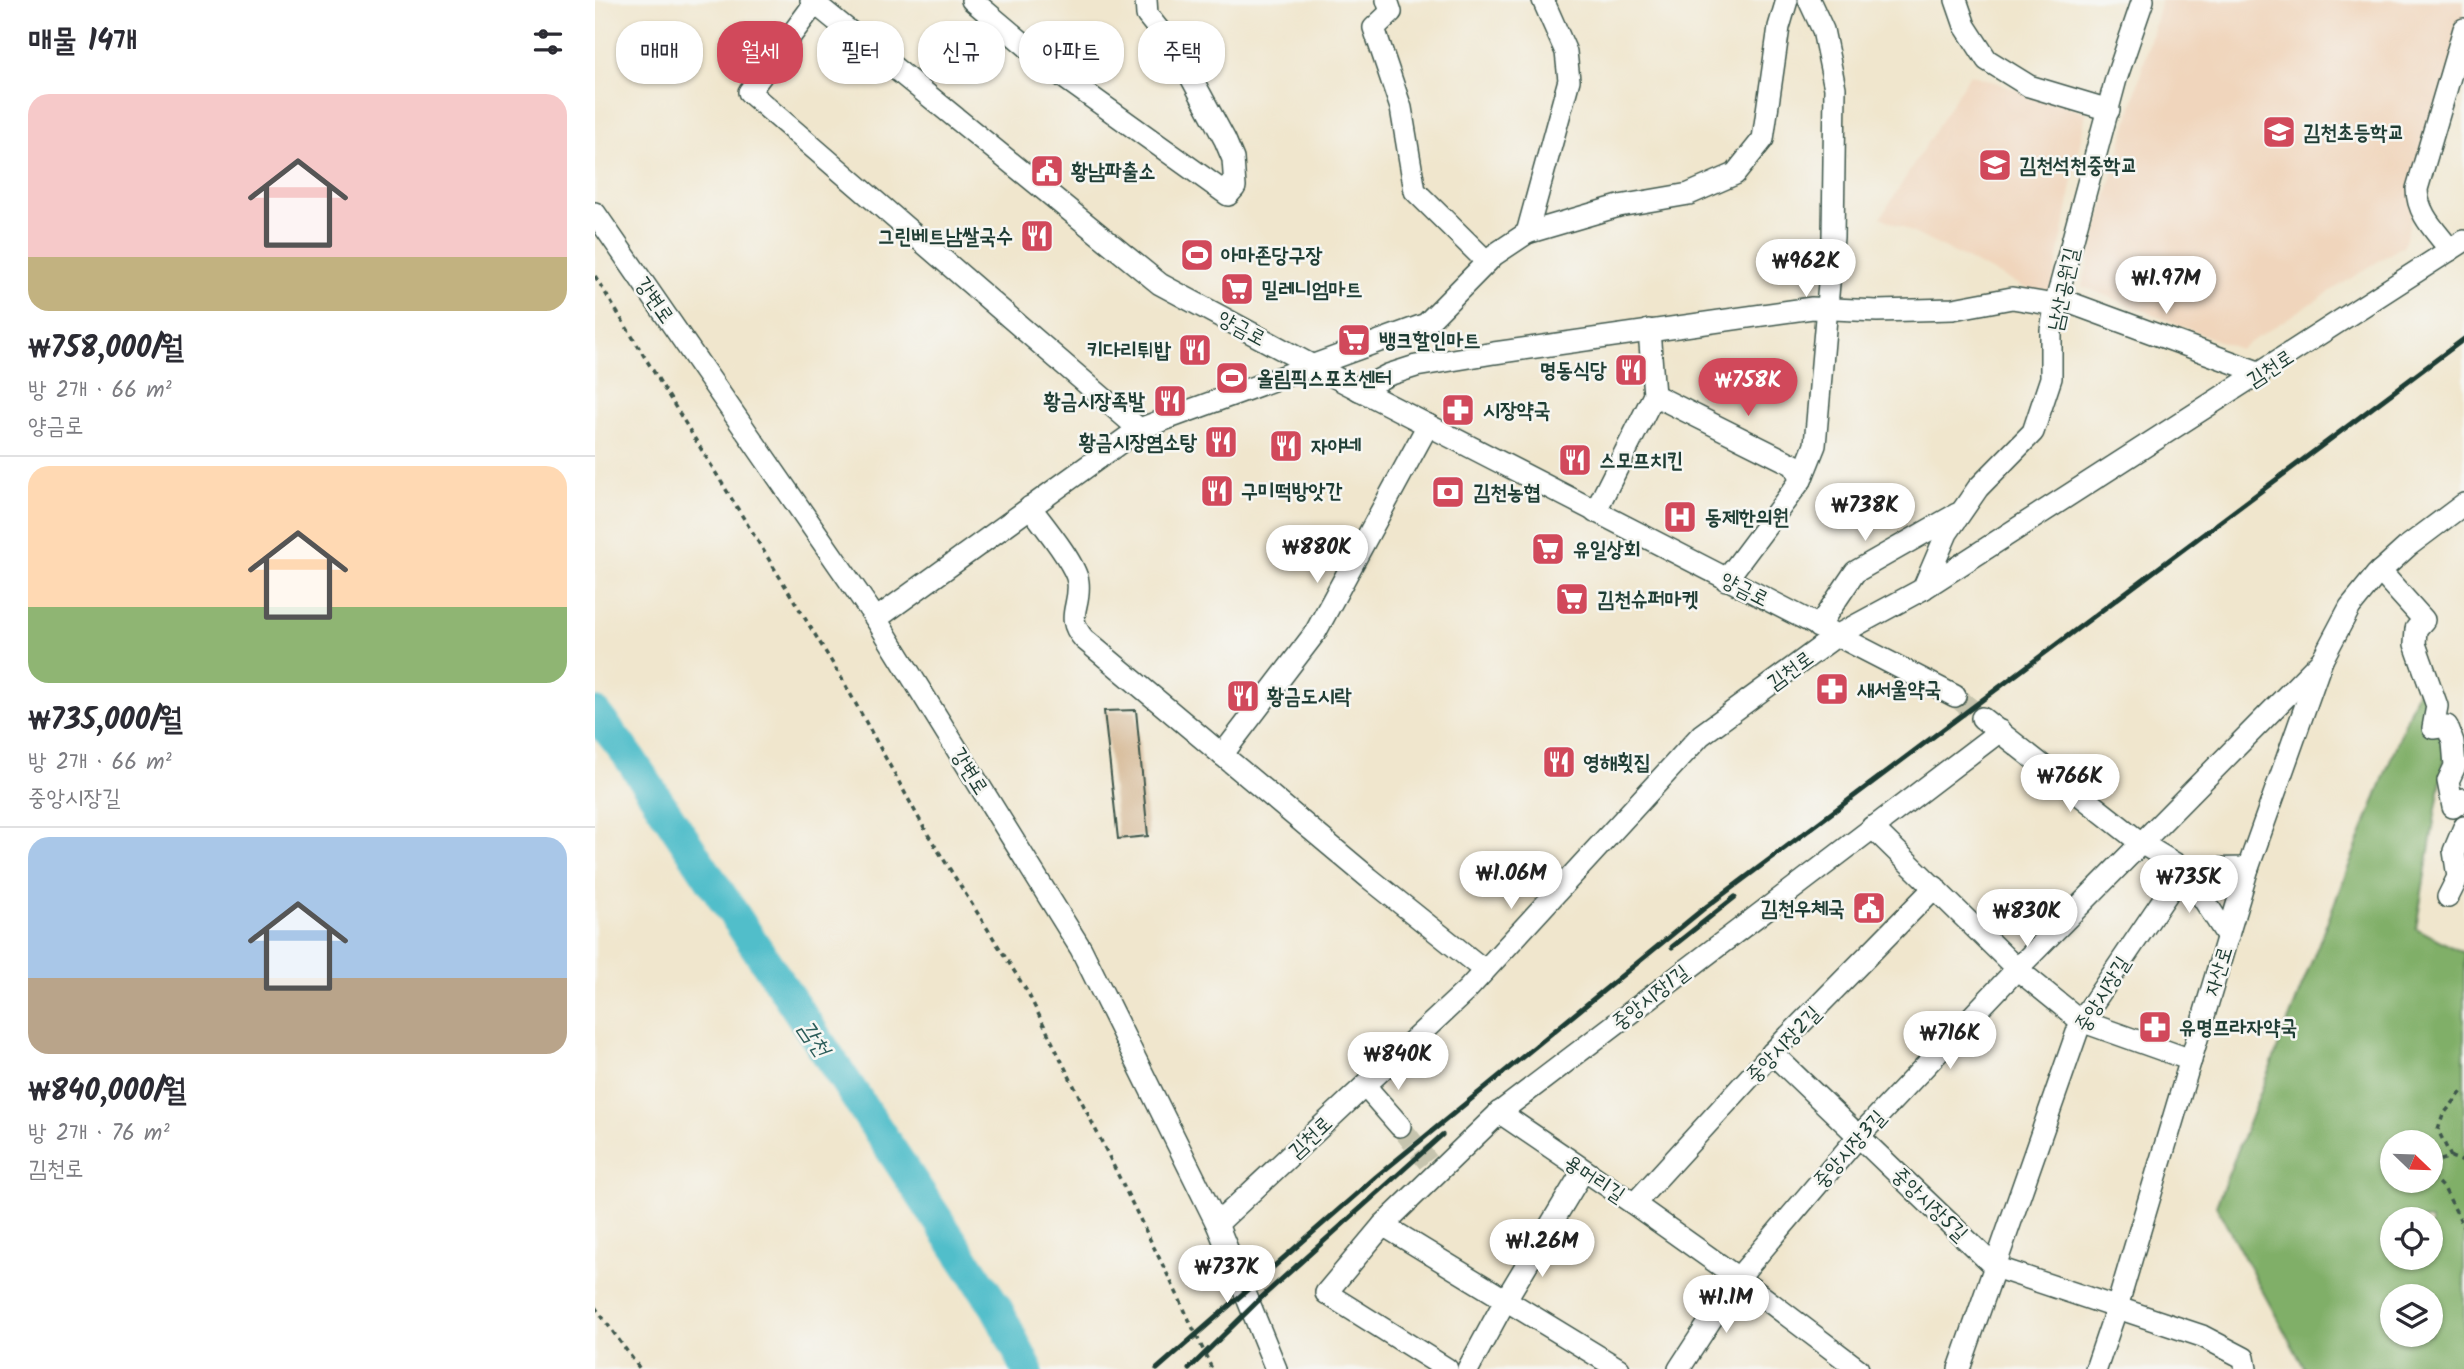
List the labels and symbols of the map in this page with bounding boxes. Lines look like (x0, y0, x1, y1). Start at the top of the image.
school or university icon: 김천초등학교 (2260, 113, 2298, 151)
place label: 김천초등학교 (2303, 117, 2404, 150)
school or university icon: 김천석천중학교 (1976, 146, 2014, 184)
place label: 김천석천중학교 (2019, 150, 2137, 183)
public building icon: 황남파출소 (1028, 152, 1066, 190)
place label: 황남파출소 (1071, 156, 1156, 189)
restaurant icon: 그린베트남쌀국수 (1018, 217, 1056, 255)
place label: 그린베트남쌀국수 (878, 221, 1013, 254)
sports icon: 아마존당구장 (1178, 236, 1216, 274)
place label: 아마존당구장 (1221, 240, 1322, 273)
pin: ₩962K (1757, 240, 1855, 299)
street label: 남산공원길 (2040, 244, 2089, 334)
pin: ₩1.97M (2109, 256, 2223, 316)
supermarket icon: 밀레니엄마트 (1218, 270, 1256, 308)
street label: 강변로 (626, 271, 682, 331)
place label: 밀레니엄마트 (1261, 274, 1362, 307)
street label: 양금로 (1211, 303, 1271, 356)
supermarket icon: 뱅크할인마트 (1335, 321, 1373, 359)
place label: 뱅크할인마트 (1379, 325, 1480, 358)
restaurant icon: 키다리튀밥 (1176, 331, 1214, 369)
place label: 키다리튀밥 (1087, 335, 1172, 368)
street label: 김천로 (2241, 342, 2301, 397)
restaurant icon: 명동식당 (1612, 351, 1650, 389)
place label: 명동식당 (1539, 355, 1607, 388)
pin: ₩758K (1699, 358, 1797, 418)
sports icon: 올림픽스포츠센터 (1213, 359, 1251, 397)
place label: 올림픽스포츠센터 (1257, 363, 1392, 396)
restaurant icon: 황금시장족발 (1151, 382, 1189, 420)
place label: 황금시장족발 (1044, 386, 1145, 419)
pharmacy icon: 시장약국 (1439, 391, 1477, 429)
place label: 시장약국 (1483, 395, 1551, 428)
restaurant icon: 황금시장염소탕 (1202, 423, 1240, 461)
place label: 황금시장염소탕 (1079, 427, 1198, 460)
restaurant icon: 자야네 (1267, 427, 1305, 465)
place label: 자야네 (1311, 431, 1362, 464)
restaurant icon: 스모프치킨 (1556, 441, 1594, 479)
place label: 스모프치킨 (1599, 445, 1684, 478)
restaurant icon: 구미떡방앗간 (1198, 472, 1236, 510)
bank icon: 김천농협 (1429, 473, 1467, 511)
place label: 구미떡방앗간 (1241, 476, 1342, 509)
place label: 김천농협 (1473, 477, 1541, 510)
pin: ₩738K (1816, 484, 1914, 543)
hospital icon: 동제한의원 (1661, 498, 1699, 536)
place label: 동제한의원 (1705, 502, 1790, 535)
pin: ₩880K (1268, 526, 1366, 585)
supermarket icon: 유일상회 (1529, 530, 1567, 568)
place label: 유일상회 (1573, 534, 1641, 567)
street label: 양금로 (1714, 564, 1774, 617)
supermarket icon: 김천슈퍼마켓 (1553, 580, 1591, 618)
place label: 김천슈퍼마켓 (1597, 584, 1698, 617)
street label: 김천로 (1761, 643, 1821, 699)
pharmacy icon: 새서울약국 (1813, 670, 1851, 708)
place label: 새서울약국 (1857, 674, 1942, 707)
restaurant icon: 황금도시락 (1224, 677, 1262, 715)
place label: 황금도시락 (1267, 681, 1353, 714)
street label: 강변로 (941, 742, 996, 802)
restaurant icon: 영해횟집 (1540, 743, 1578, 781)
place label: 영해횟집 (1583, 747, 1651, 780)
pin: ₩766K (2021, 754, 2119, 814)
pin: ₩1.06M (1454, 852, 1568, 911)
pin: ₩735K (2140, 856, 2238, 915)
public building icon: 김천우체국 (1850, 889, 1888, 927)
pin: ₩830K (1978, 890, 2076, 949)
place label: 김천우체국 (1761, 893, 1845, 926)
street label: 자산로 (2196, 942, 2243, 1001)
street label: 중앙시장길 (2067, 950, 2140, 1039)
street label: 중앙시장1길 (1605, 957, 1697, 1039)
street label: 중앙시장2길 (1739, 999, 1830, 1091)
pharmacy icon: 유명프라자약국 (2136, 1008, 2174, 1046)
pin: ₩716K (1901, 1012, 1999, 1071)
place label: 유명프라자약국 (2179, 1012, 2297, 1045)
water label: 감천 (788, 1014, 840, 1067)
pin: ₩840K (1349, 1032, 1447, 1092)
street label: 중앙시장3길 (1806, 1103, 1895, 1197)
street label: 김천로 (1281, 1109, 1341, 1167)
north arrow (2380, 1130, 2443, 1194)
street label: 용머리길 (1557, 1147, 1631, 1212)
street label: 중앙시장5길 (1883, 1160, 1975, 1250)
pin: ₩1.26M (1485, 1220, 1599, 1279)
pin: ₩737K (1178, 1246, 1276, 1305)
pin: ₩1.1M (1677, 1276, 1775, 1335)

